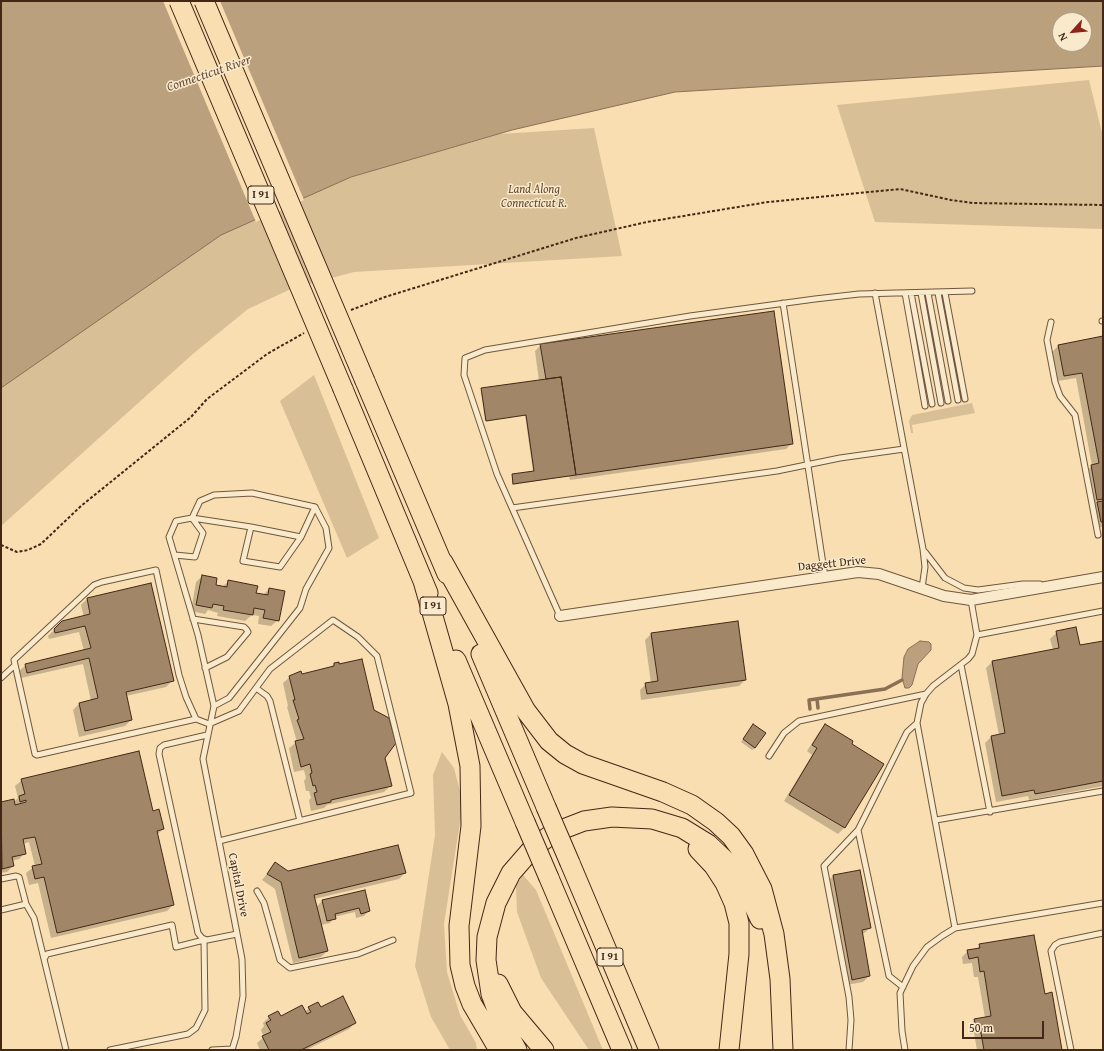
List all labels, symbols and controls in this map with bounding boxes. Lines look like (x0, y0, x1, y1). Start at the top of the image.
north arrow (1052, 12, 1092, 52)
text: N (1053, 30, 1071, 44)
water label: Connecticut River (165, 52, 253, 96)
park label: Land Along Connecticut R. (501, 183, 567, 211)
road number: I 91 (248, 186, 274, 204)
street label: Daggett Drive (797, 553, 867, 575)
road number: I 91 (420, 597, 446, 615)
street label: Capital Drive (225, 852, 251, 918)
road number: I 91 (597, 948, 623, 966)
scale bar (964, 1013, 1046, 1039)
text: 50 m (969, 1019, 993, 1036)

